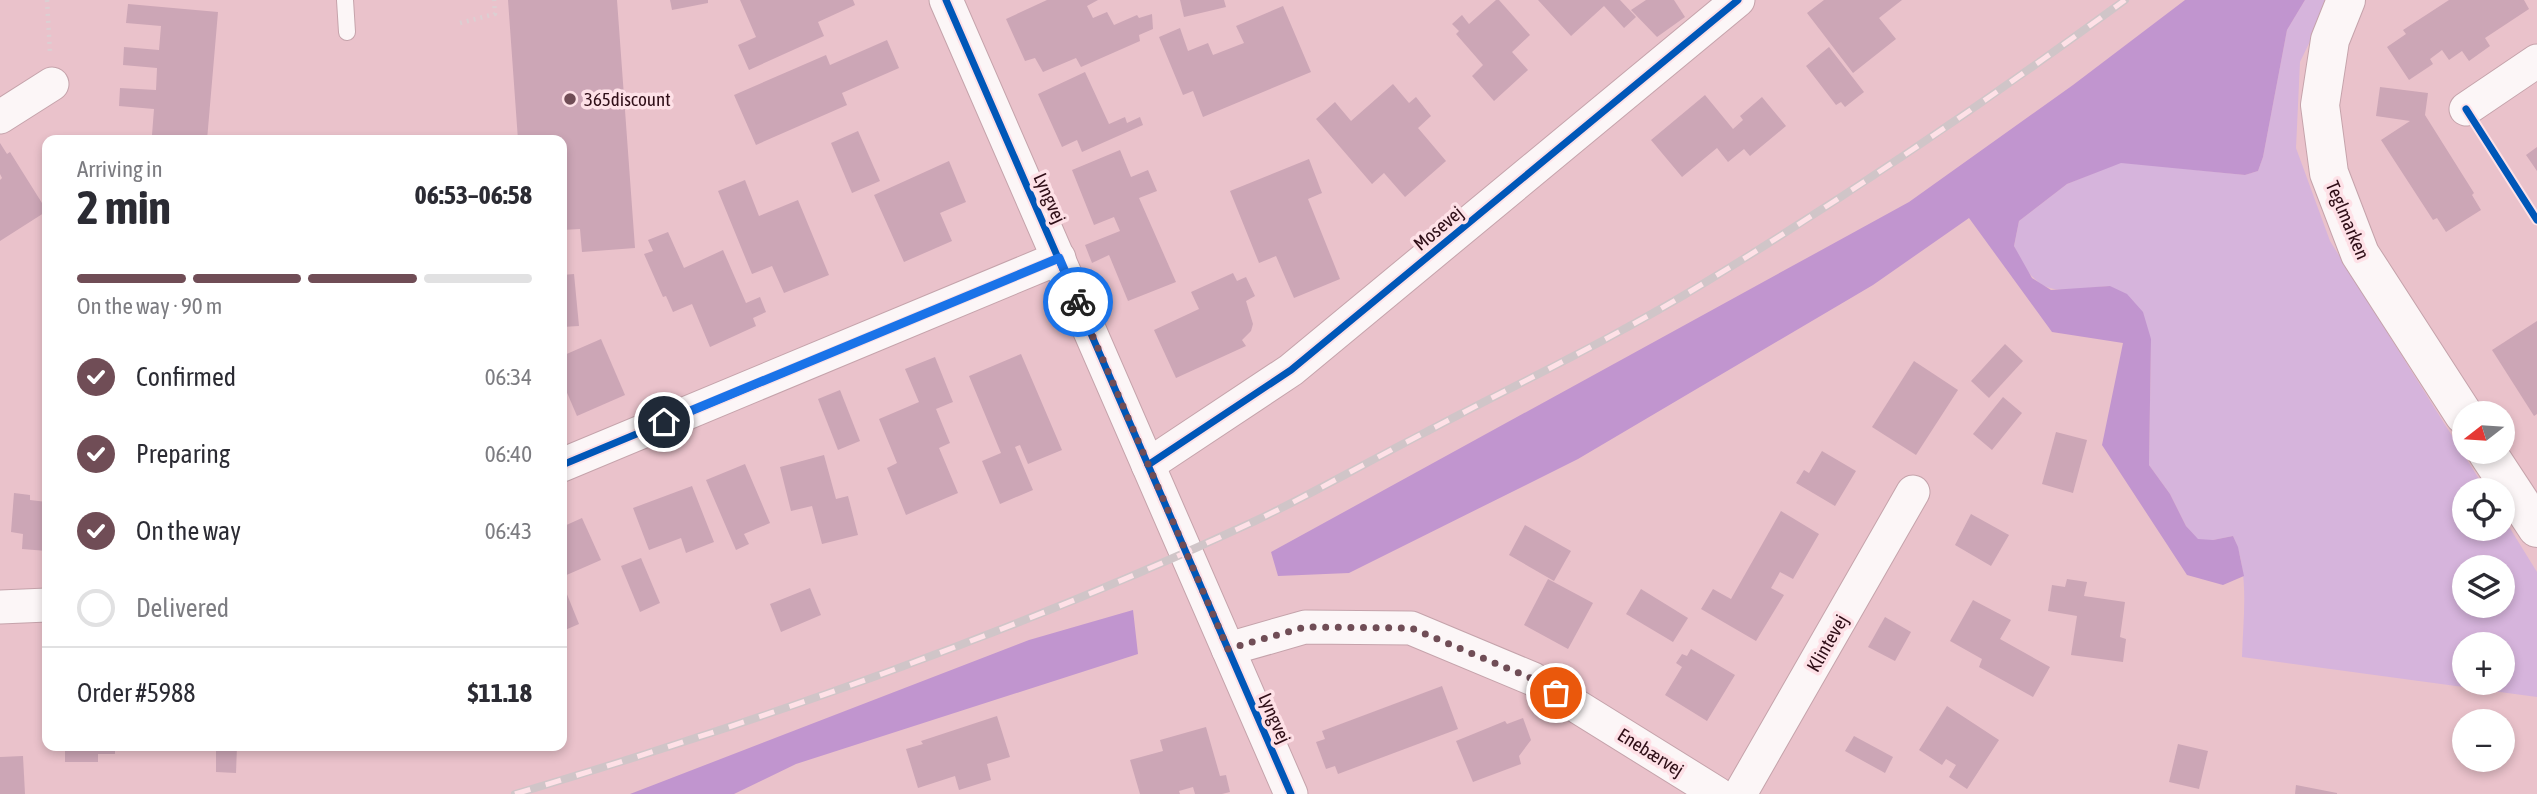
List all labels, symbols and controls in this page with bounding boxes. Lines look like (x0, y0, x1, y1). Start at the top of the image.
place label: 365discount (584, 88, 671, 110)
marker: 365discount (562, 91, 578, 107)
text: Arriving in (77, 156, 163, 182)
street label: Lyngvej (1029, 169, 1071, 227)
street label: Teglmarken (2322, 178, 2374, 262)
text: 06:53–06:58 (415, 180, 532, 210)
text: 2 min (77, 181, 171, 234)
street label: Mosevej (1409, 201, 1467, 255)
courier (1043, 267, 1113, 337)
icon: bike (1059, 283, 1097, 321)
text: On the way · 90 m (77, 293, 222, 319)
icon: check (77, 358, 115, 396)
text: Confirmed (136, 362, 236, 392)
text: 06:34 (485, 364, 532, 390)
pin (634, 392, 694, 452)
north arrow (2452, 401, 2515, 464)
map controls (2452, 401, 2515, 772)
icon: home (645, 403, 683, 441)
icon: check (77, 435, 115, 473)
text: Preparing (136, 439, 230, 469)
text: 06:40 (485, 441, 532, 467)
button: locate (2452, 478, 2515, 541)
icon: check (77, 512, 115, 550)
text: On the way (136, 516, 241, 546)
text: 06:43 (485, 518, 532, 544)
button: layers (2452, 555, 2515, 618)
text: Delivered (136, 593, 229, 623)
street label: Klintevej (1802, 611, 1852, 675)
button: + (2452, 632, 2515, 695)
pin (1526, 663, 1586, 723)
icon: bag (1537, 674, 1575, 712)
text: Order #5988 (77, 678, 196, 708)
text: $11.18 (468, 678, 532, 708)
street label: Lyngvej (1254, 689, 1296, 747)
button: − (2452, 709, 2515, 772)
street label: Enebærvej (1614, 723, 1688, 781)

